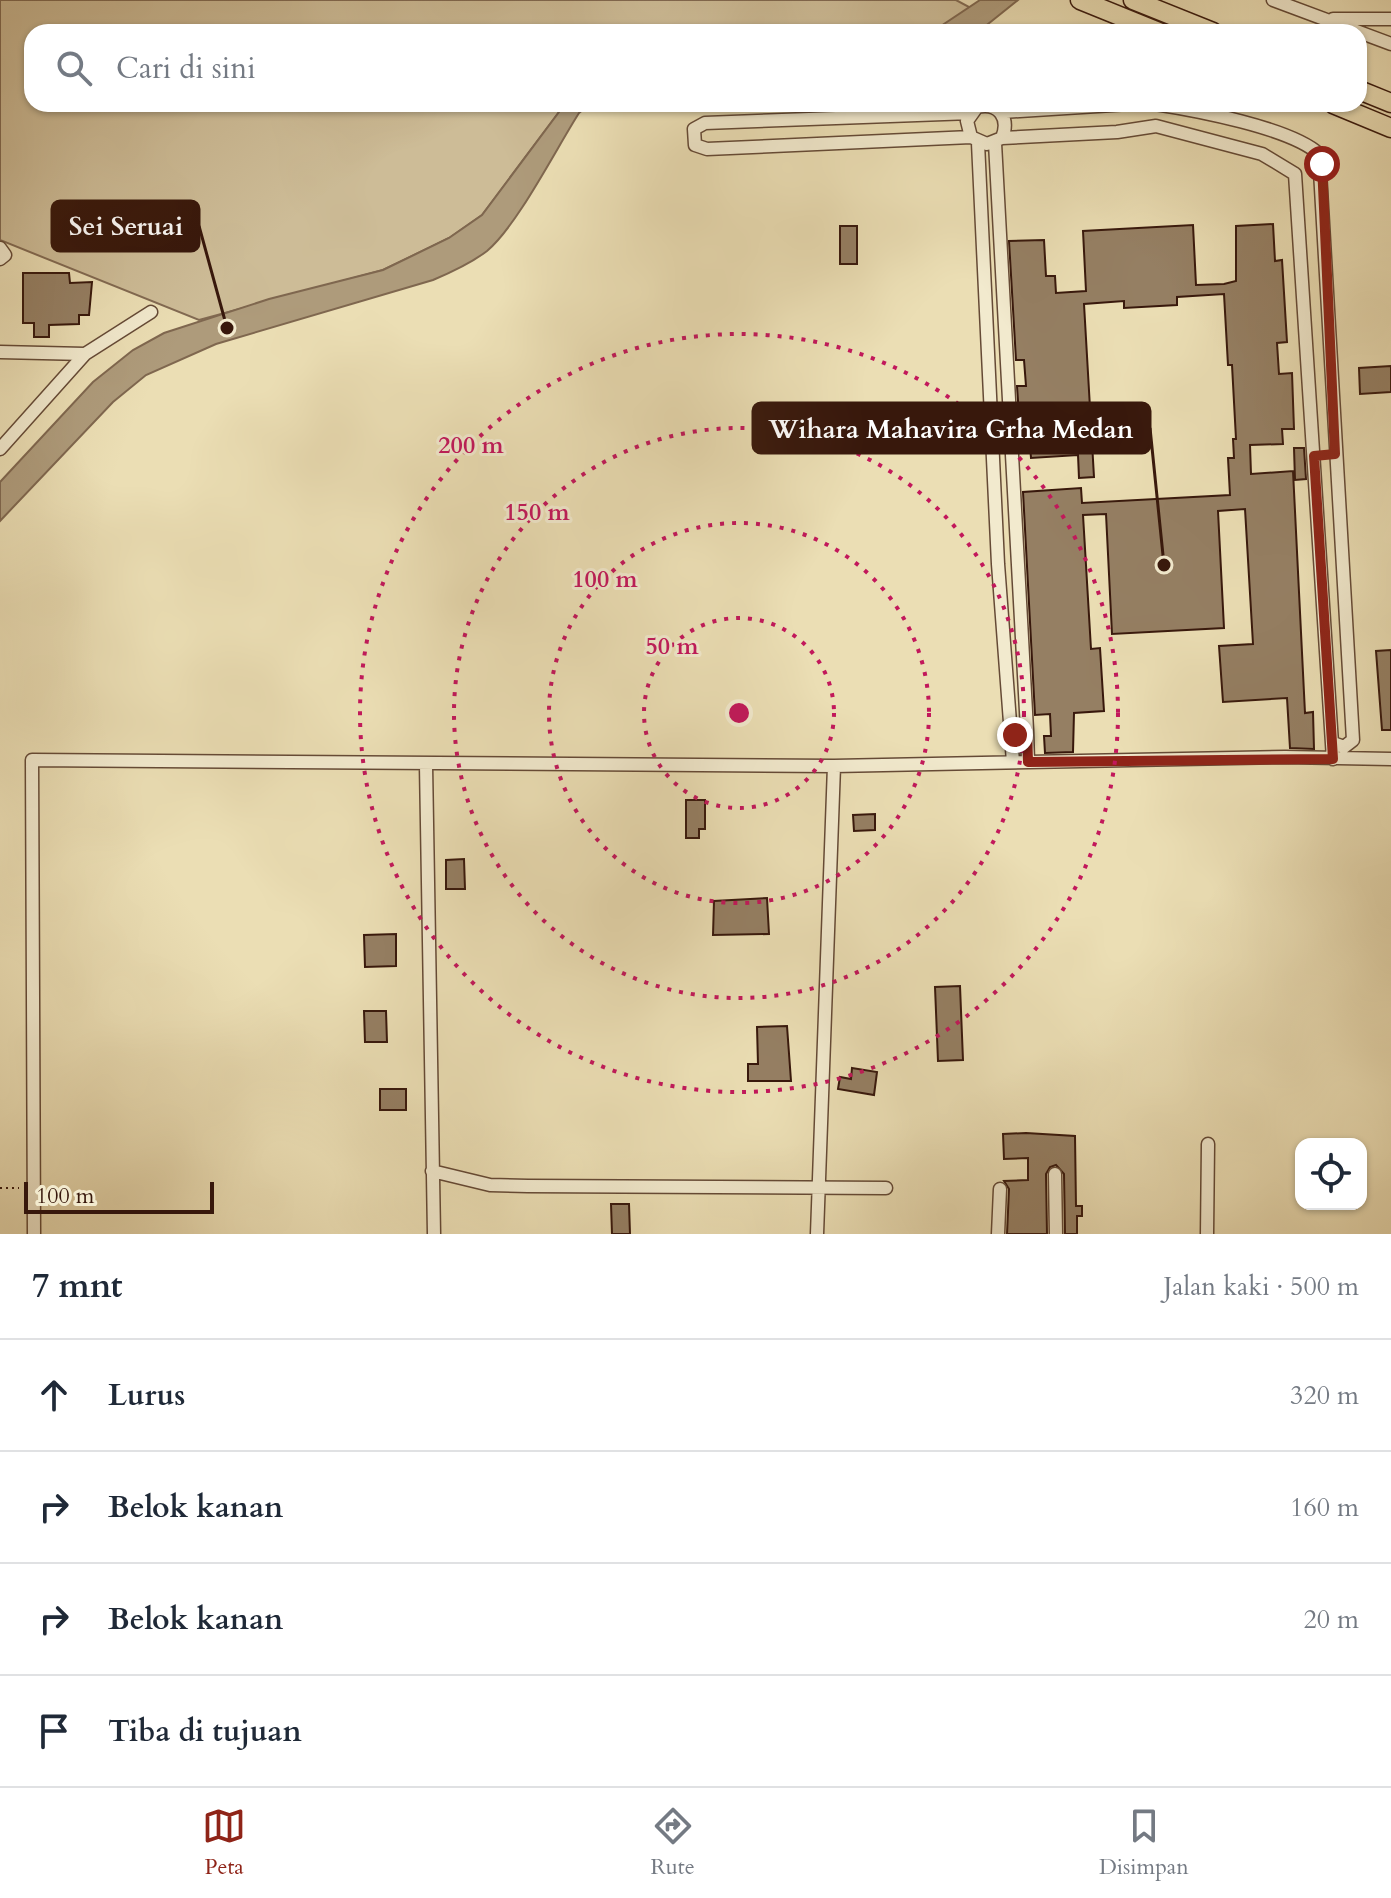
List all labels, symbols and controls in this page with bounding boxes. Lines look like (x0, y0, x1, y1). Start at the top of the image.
search box (24, 24, 1367, 112)
icon: search (52, 46, 96, 90)
text: Cari di sini (116, 48, 256, 89)
route start (1304, 146, 1340, 182)
callout: Sei Seruai (52, 201, 199, 251)
text: Sei Seruai (69, 209, 183, 244)
callout: Wihara Mahavira Grha Medan (753, 403, 1150, 453)
text: Wihara Mahavira Grha Medan (768, 412, 1134, 447)
text: 200 m (438, 429, 505, 462)
text: 150 m (504, 496, 571, 529)
text: 100 m (572, 563, 639, 596)
text: 50 m (645, 630, 699, 663)
centre of rings (725, 699, 753, 727)
route end (997, 717, 1033, 753)
map controls (1295, 1138, 1367, 1210)
button: locate (1295, 1138, 1367, 1210)
scale bar (24, 1178, 214, 1214)
text: 100 m (36, 1181, 94, 1211)
text: 7 mnt (32, 1263, 122, 1309)
text: Jalan kaki · 500 m (1163, 1269, 1359, 1304)
icon: ahead (32, 1373, 76, 1417)
text: Lurus (108, 1375, 185, 1416)
text: 320 m (1290, 1378, 1359, 1413)
icon: right (32, 1485, 76, 1529)
text: Belok kanan (108, 1487, 283, 1528)
text: 160 m (1290, 1490, 1359, 1525)
icon: right (32, 1597, 76, 1641)
text: Belok kanan (108, 1599, 283, 1640)
text: 20 m (1303, 1602, 1359, 1637)
icon: arrive (32, 1709, 76, 1753)
text: Tiba di tujuan (108, 1711, 302, 1752)
tab: Peta (202, 1804, 246, 1882)
tab: Rute (650, 1804, 695, 1882)
tab: Disimpan (1099, 1804, 1189, 1882)

